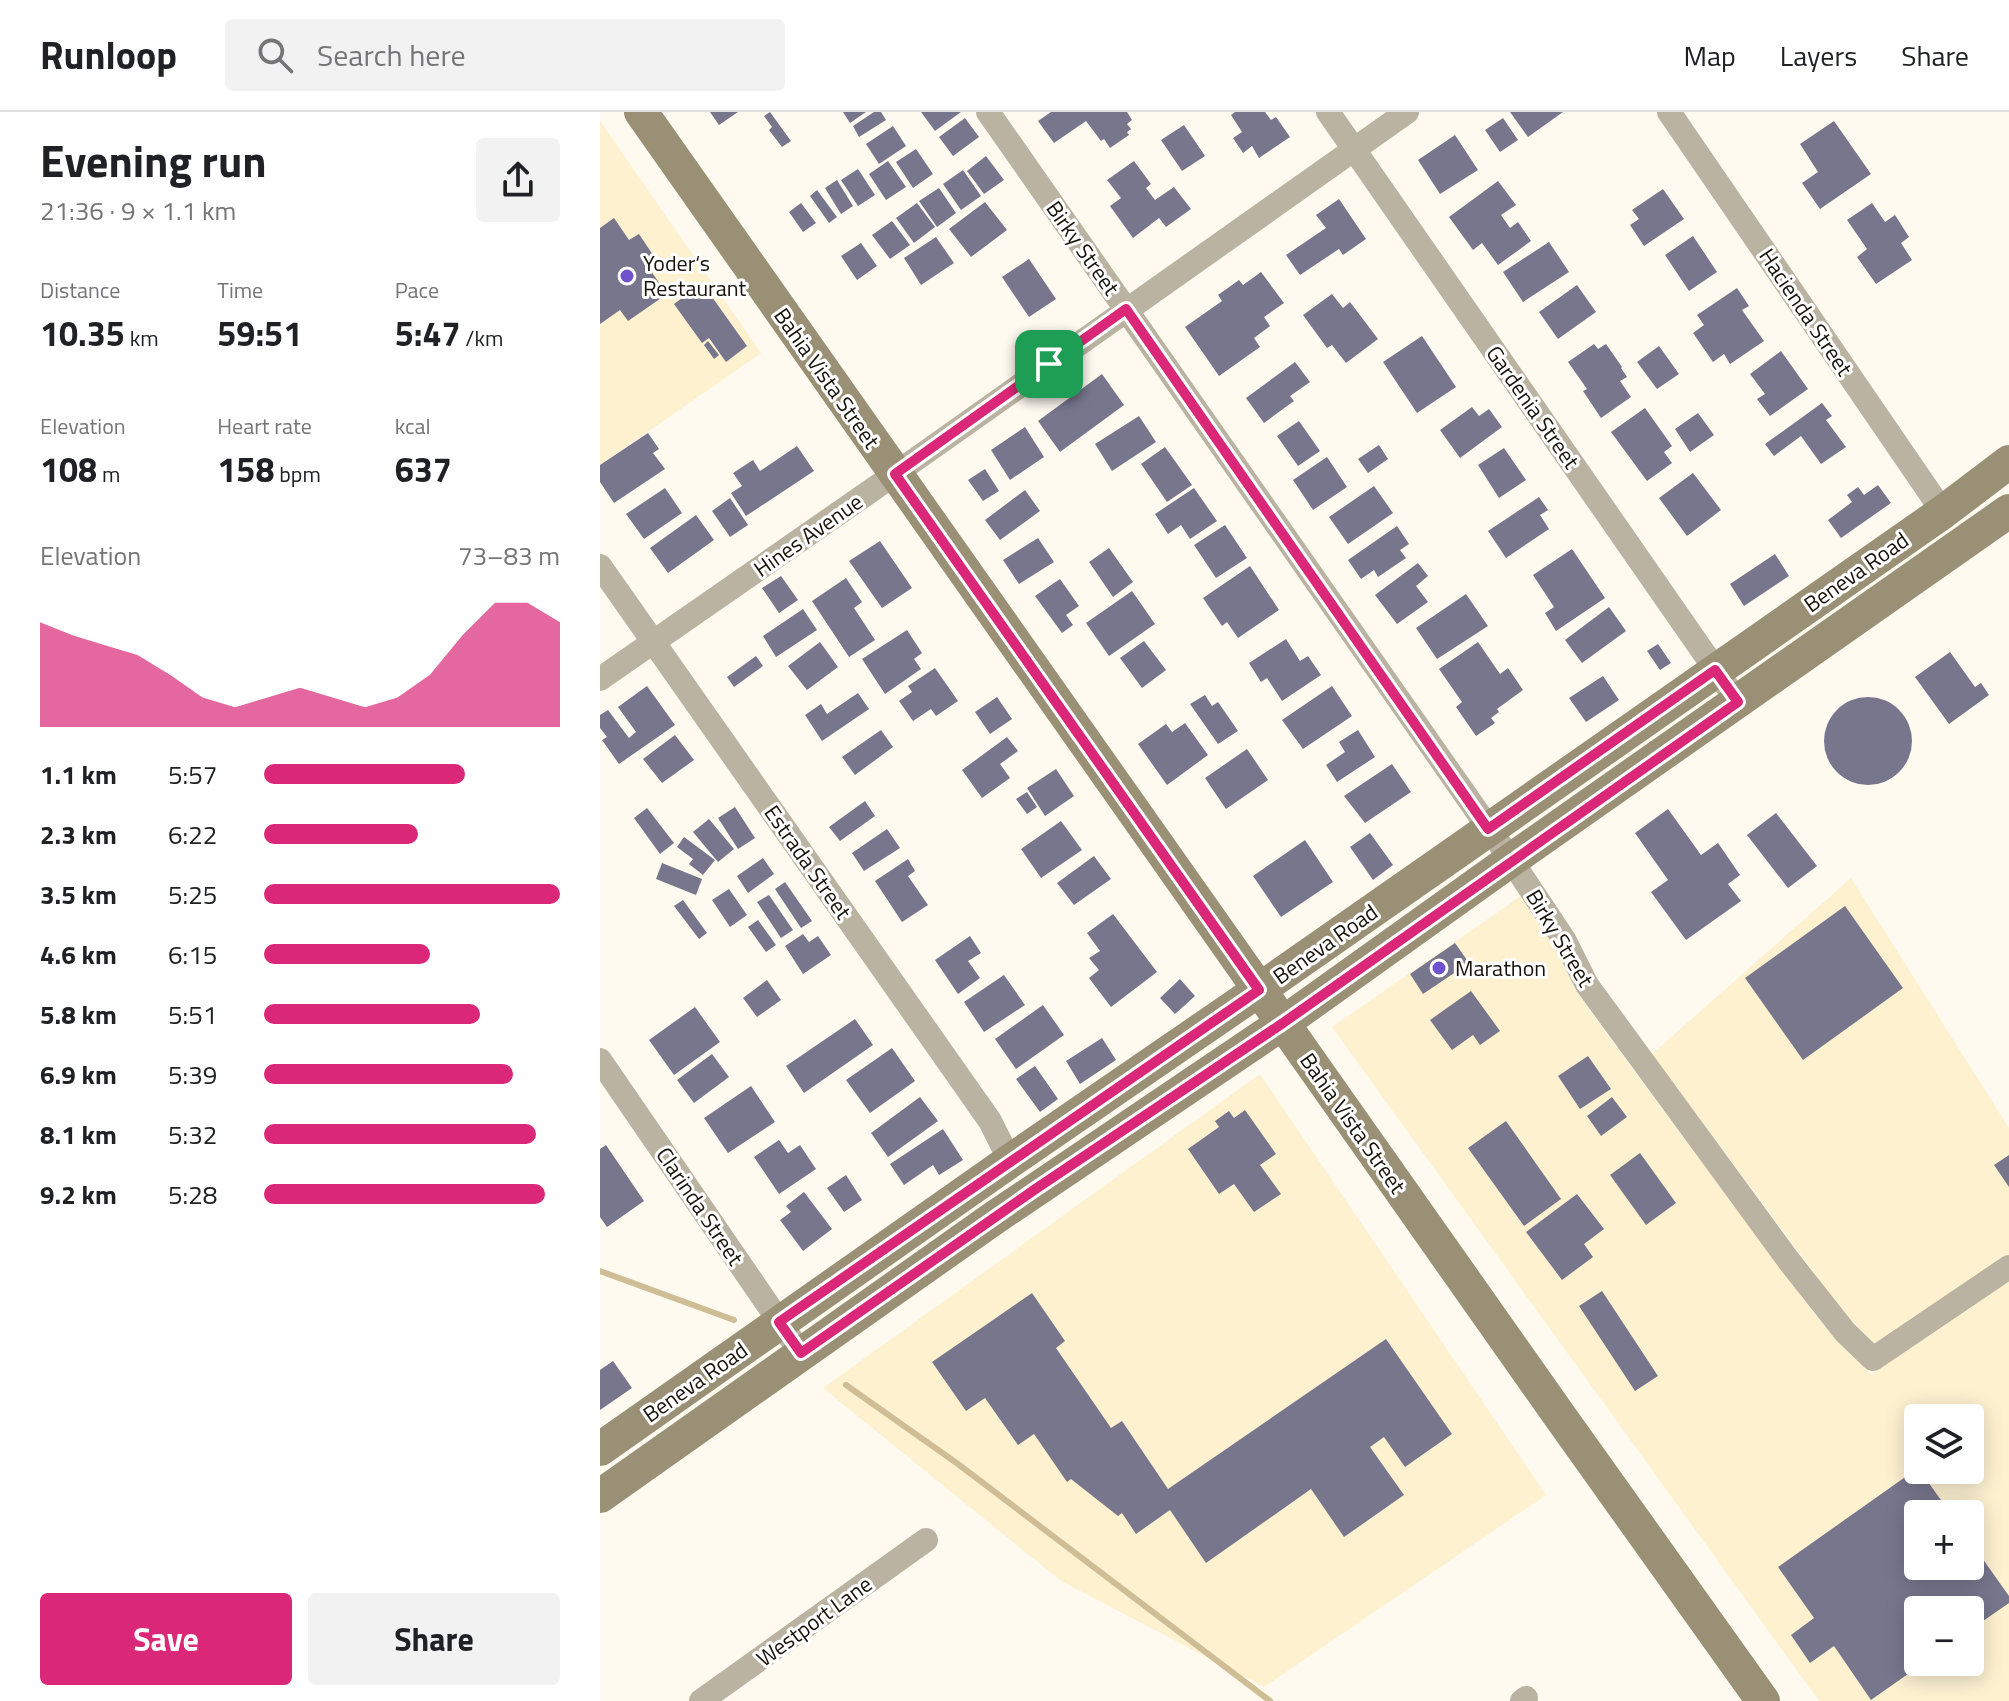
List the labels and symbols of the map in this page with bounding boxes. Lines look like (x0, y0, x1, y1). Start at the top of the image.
street label: Birky Street (1038, 194, 1128, 303)
street label: Hacienda Street (1751, 241, 1861, 383)
place label: Yoder‘s Restaurant (643, 246, 747, 305)
marker: Yoder‘s Restaurant (618, 267, 636, 285)
street label: Bahia Vista Street (766, 301, 888, 456)
pin (1015, 330, 1083, 398)
street label: Gardenia Street (1478, 338, 1588, 476)
street label: Hines Avenue (746, 485, 870, 585)
street label: Beneva Road (1797, 523, 1915, 621)
street label: Estrada Street (756, 798, 860, 926)
street label: Birky Street (1517, 883, 1603, 994)
street label: Beneva Road (1266, 895, 1384, 993)
place label: Marathon (1455, 951, 1546, 985)
marker: Marathon (1430, 959, 1448, 977)
street label: Bahia Vista Street (1292, 1046, 1414, 1201)
street label: Clarinda Street (648, 1140, 752, 1272)
street label: Beneva Road (636, 1333, 754, 1431)
street label: Westport Lane (749, 1567, 879, 1675)

